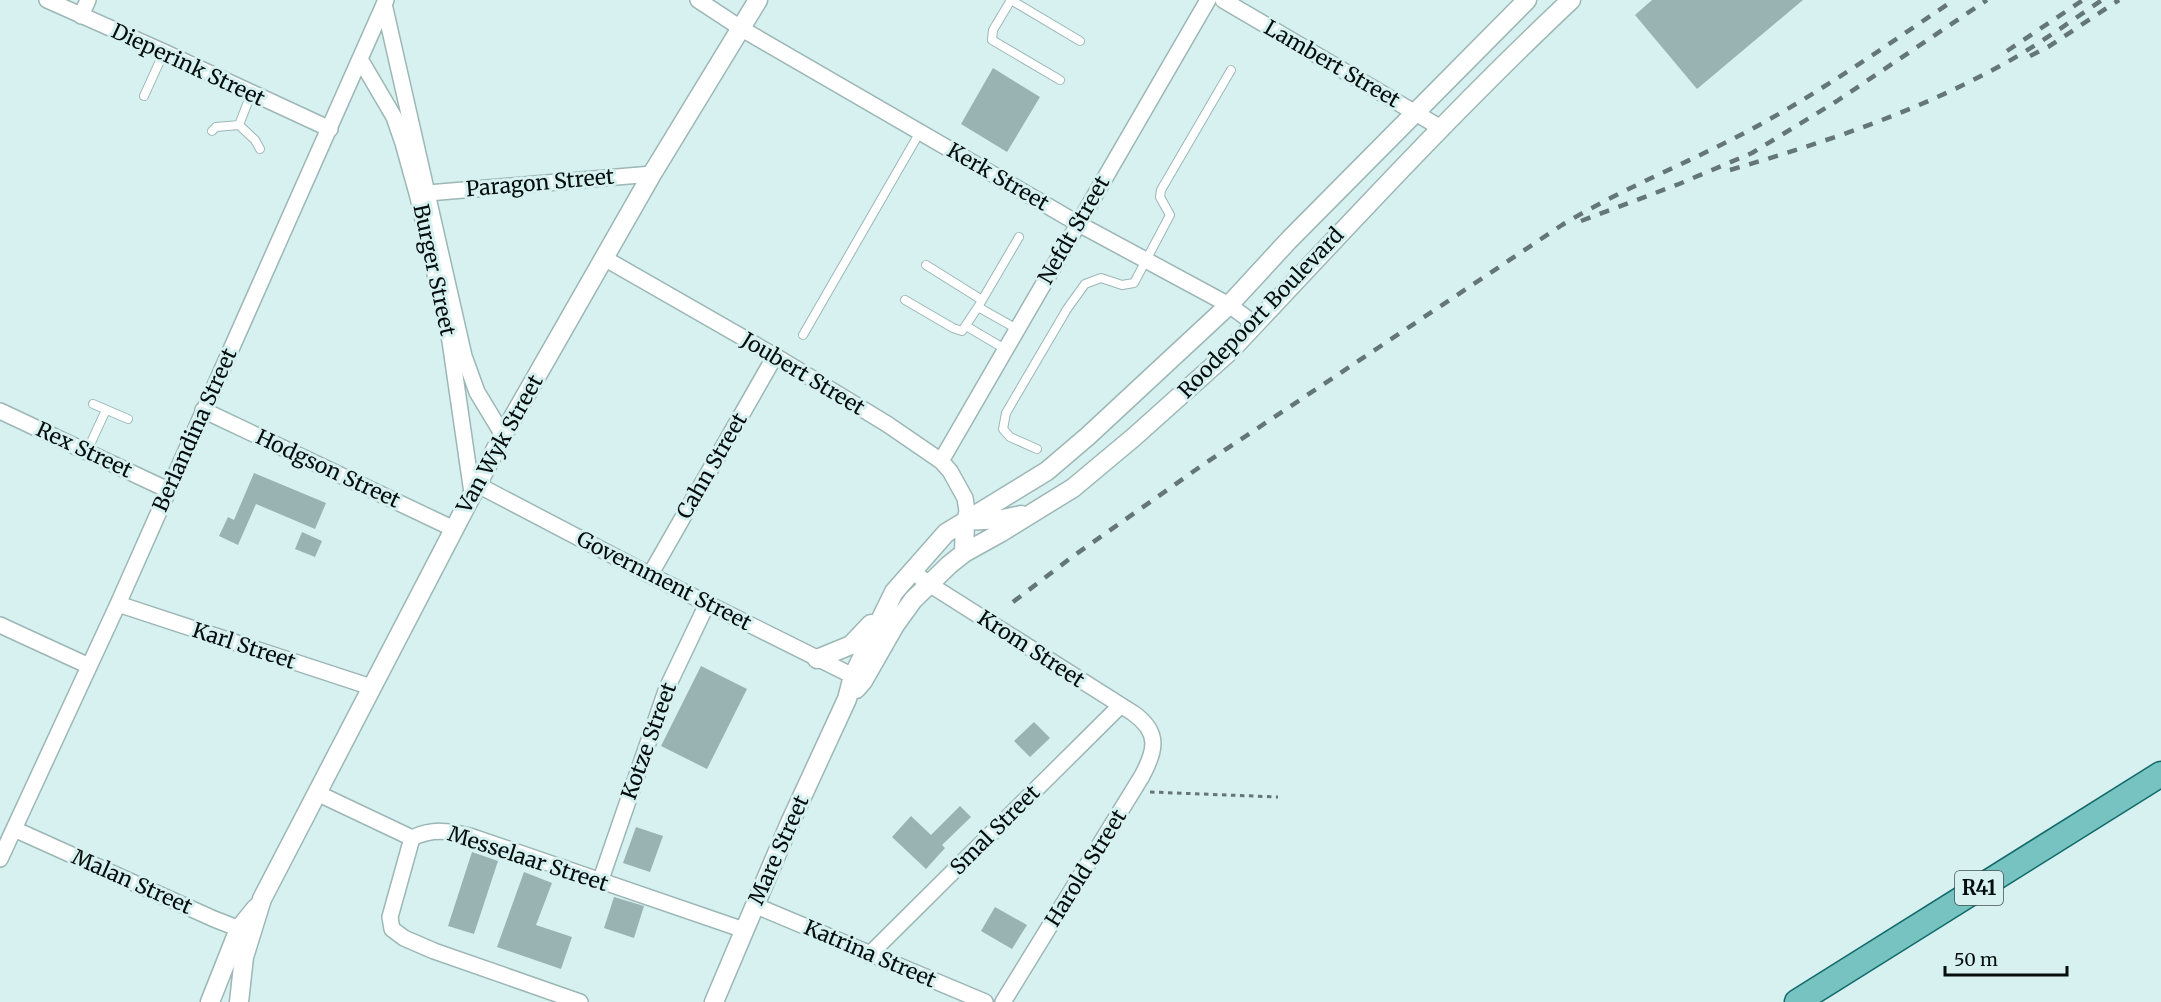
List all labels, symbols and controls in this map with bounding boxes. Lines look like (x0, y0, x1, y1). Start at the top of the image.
street label: Lambert Street (1260, 14, 1405, 113)
street label: Dieperink Street (107, 17, 269, 112)
street label: Kerk Street (943, 137, 1054, 216)
street label: Paragon Street (465, 163, 615, 202)
street label: Nefdt Street (1032, 171, 1115, 289)
street label: Burger Street (407, 202, 462, 338)
street label: Roodepoort Boulevard (1172, 221, 1349, 404)
street label: Joubert Street (736, 326, 870, 421)
street label: Berlandina Street (146, 344, 243, 516)
street label: Van Wyk Street (450, 370, 549, 518)
street label: Cahn Street (670, 408, 753, 524)
street label: Rex Street (32, 416, 137, 484)
street label: Hodgson Street (252, 423, 405, 514)
street label: Government Street (572, 525, 756, 636)
street label: Krom Street (973, 604, 1090, 693)
street label: Karl Street (189, 616, 299, 675)
street label: Kotze Street (615, 679, 682, 803)
street label: Smal Street (944, 779, 1045, 880)
street label: Mare Street (742, 791, 815, 909)
street label: Harold Street (1039, 804, 1132, 931)
street label: Messelaar Street (445, 820, 612, 897)
street label: Malan Street (68, 843, 197, 920)
road number: R41 (1955, 871, 2003, 905)
street label: Katrina Street (800, 914, 940, 994)
scale bar (1945, 939, 2066, 977)
text: 50 m (1954, 948, 1998, 971)

